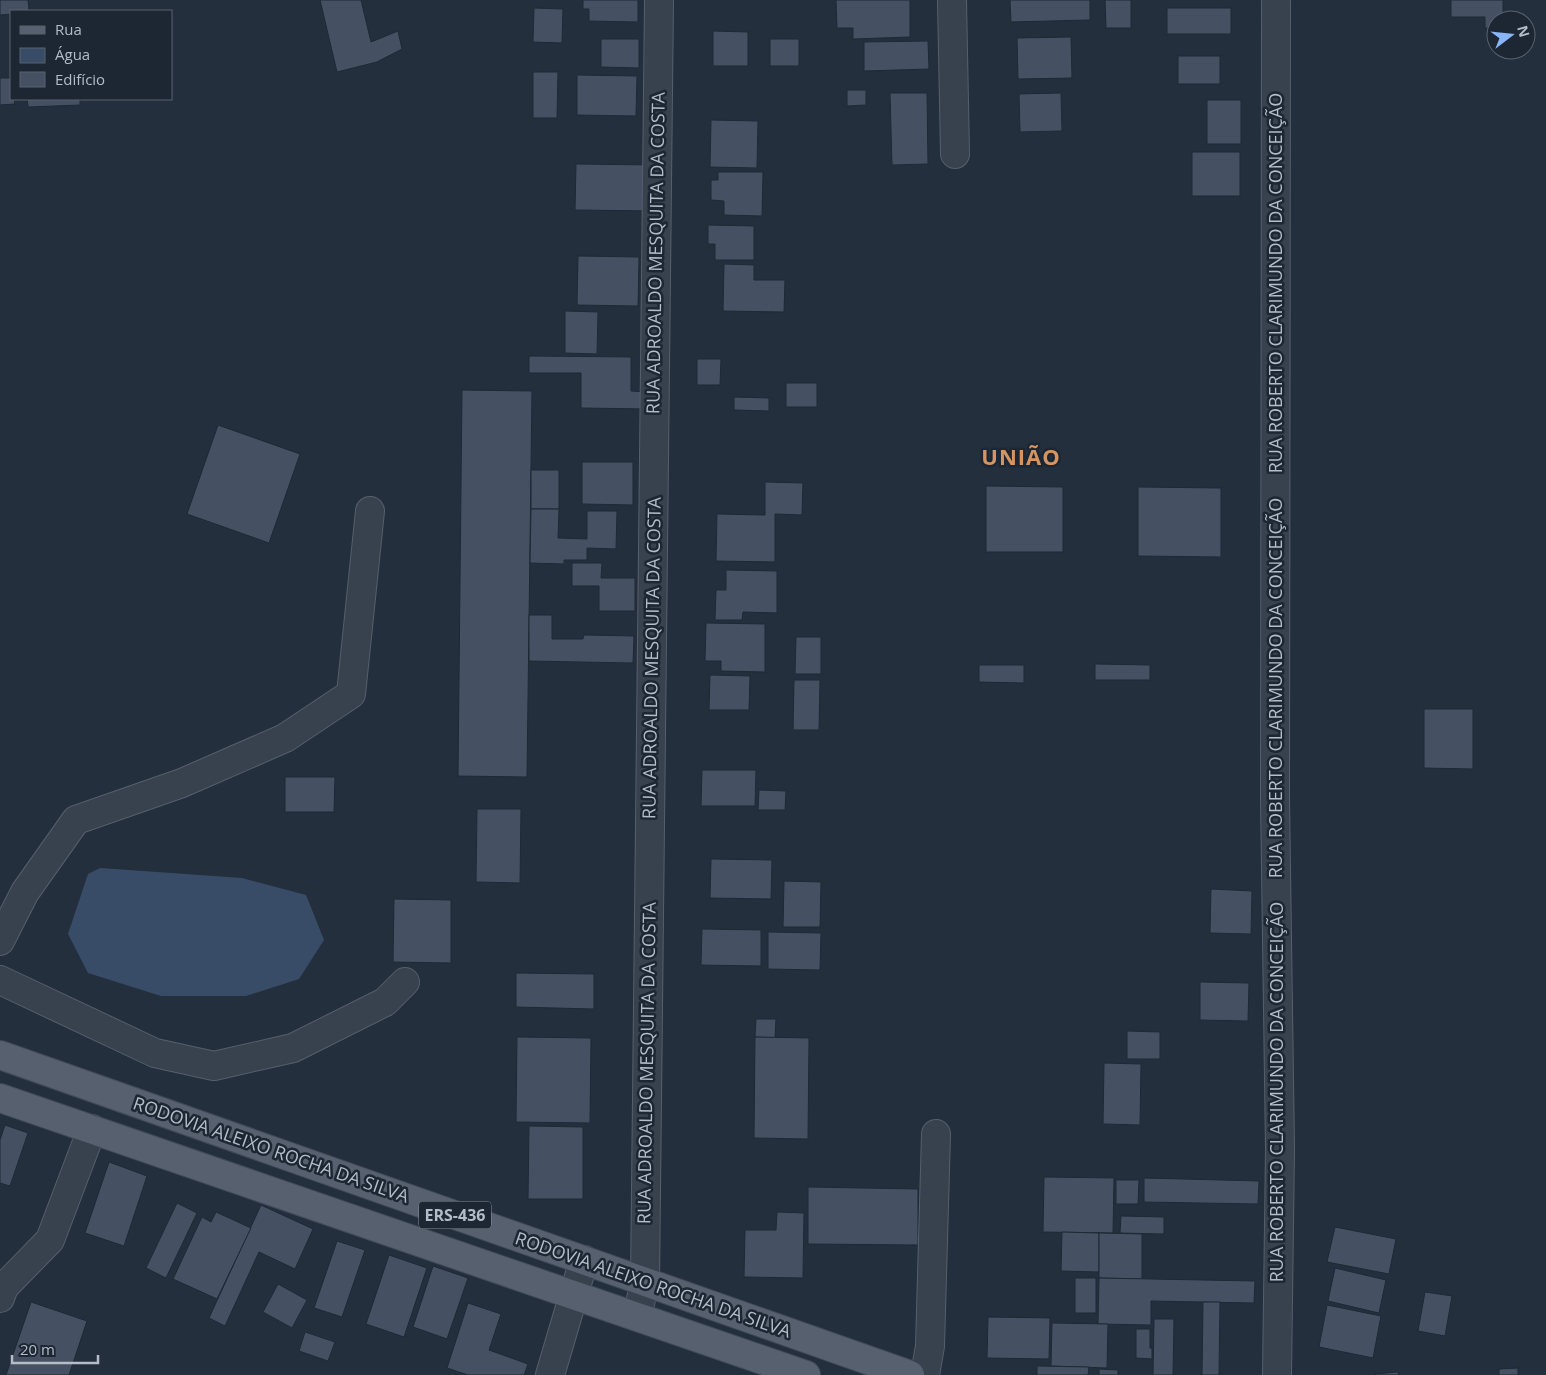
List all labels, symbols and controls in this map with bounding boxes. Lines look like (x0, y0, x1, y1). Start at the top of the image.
legend (10, 10, 172, 100)
north arrow (1486, 10, 1536, 60)
text: Rua (55, 19, 82, 39)
text: N (1513, 23, 1535, 39)
text: Água (55, 44, 90, 64)
text: Edifício (55, 69, 105, 89)
street label: RUA ADROALDO MESQUITA DA COSTA (640, 91, 670, 414)
street label: RUA ROBERTO CLARIMUNDO DA CONCEIÇÃO (1263, 93, 1287, 473)
district label: UNIÃO (981, 441, 1061, 471)
street label: RUA ADROALDO MESQUITA DA COSTA (636, 496, 666, 819)
street label: RUA ROBERTO CLARIMUNDO DA CONCEIÇÃO (1263, 498, 1287, 878)
street label: RUA ADROALDO MESQUITA DA COSTA (631, 901, 661, 1224)
street label: RUA ROBERTO CLARIMUNDO DA CONCEIÇÃO (1264, 902, 1288, 1282)
street label: RODOVIA ALEIXO ROCHA DA SILVA (130, 1090, 413, 1208)
road number: ERS-436 (419, 1202, 491, 1228)
street label: RODOVIA ALEIXO ROCHA DA SILVA (512, 1225, 795, 1343)
scale bar (12, 1332, 99, 1364)
text: 20 m (20, 1339, 55, 1359)

